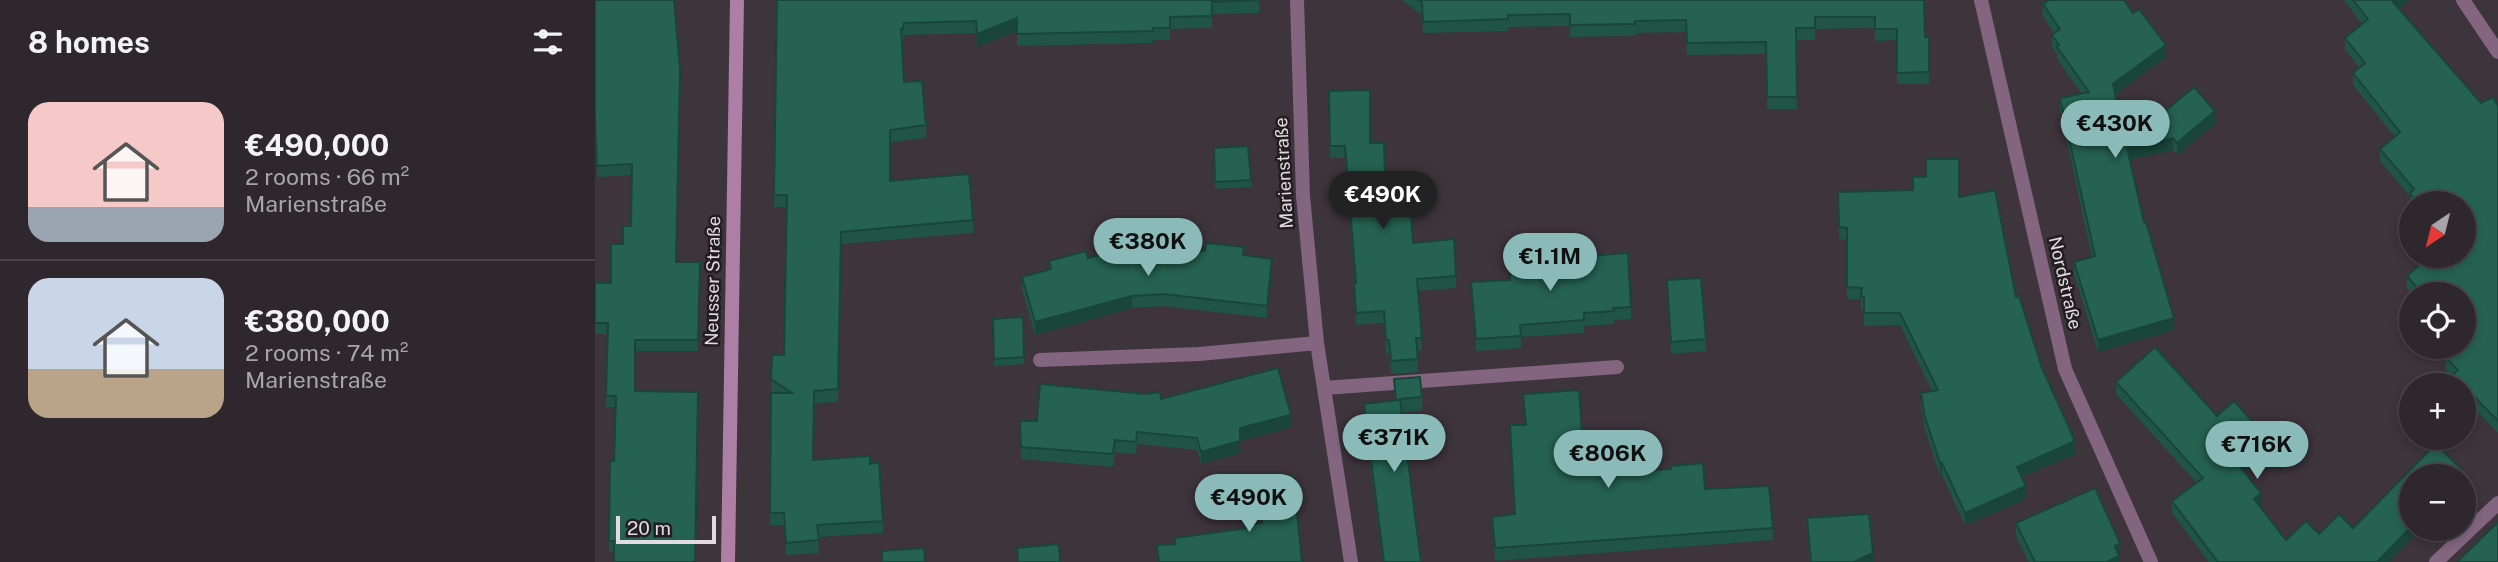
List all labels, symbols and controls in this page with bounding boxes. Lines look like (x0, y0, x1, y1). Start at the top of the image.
icon: filters (529, 23, 567, 61)
text: 8 homes (28, 24, 150, 60)
pin: €430K (2066, 100, 2164, 160)
text: €430K (2077, 109, 2153, 136)
street label: Marienstraße (1270, 117, 1297, 229)
text: €490,000 (245, 127, 389, 163)
icon: home (84, 130, 168, 214)
text: 2 rooms · 66 m² (245, 163, 409, 190)
pin: €490K (1334, 172, 1432, 231)
text: €490K (1345, 180, 1421, 207)
text: Marienstraße (245, 190, 387, 217)
north arrow (2399, 191, 2476, 268)
map controls (2399, 191, 2476, 541)
street label: Neusser Straße (701, 216, 724, 346)
pin: €380K (1099, 218, 1197, 278)
text: €380K (1110, 227, 1186, 254)
pin: €1.1M (1501, 233, 1599, 293)
street label: Nordstraße (2045, 234, 2086, 331)
text: €1.1M (1519, 242, 1581, 269)
button: locate (2399, 282, 2476, 359)
text: €380,000 (245, 303, 390, 339)
icon: home (84, 306, 168, 390)
text: 2 rooms · 74 m² (245, 339, 408, 366)
text: Marienstraße (245, 366, 387, 393)
button: + (2399, 373, 2476, 450)
pin: €371K (1345, 414, 1443, 474)
pin: €716K (2208, 421, 2306, 481)
text: €371K (1359, 423, 1429, 450)
pin: €806K (1559, 430, 1657, 490)
text: €716K (2221, 430, 2293, 457)
text: €806K (1570, 439, 1646, 466)
button: − (2399, 464, 2476, 541)
pin: €490K (1200, 475, 1298, 534)
text: €490K (1211, 483, 1287, 510)
scale bar (616, 513, 716, 545)
text: 20 m (627, 517, 671, 539)

